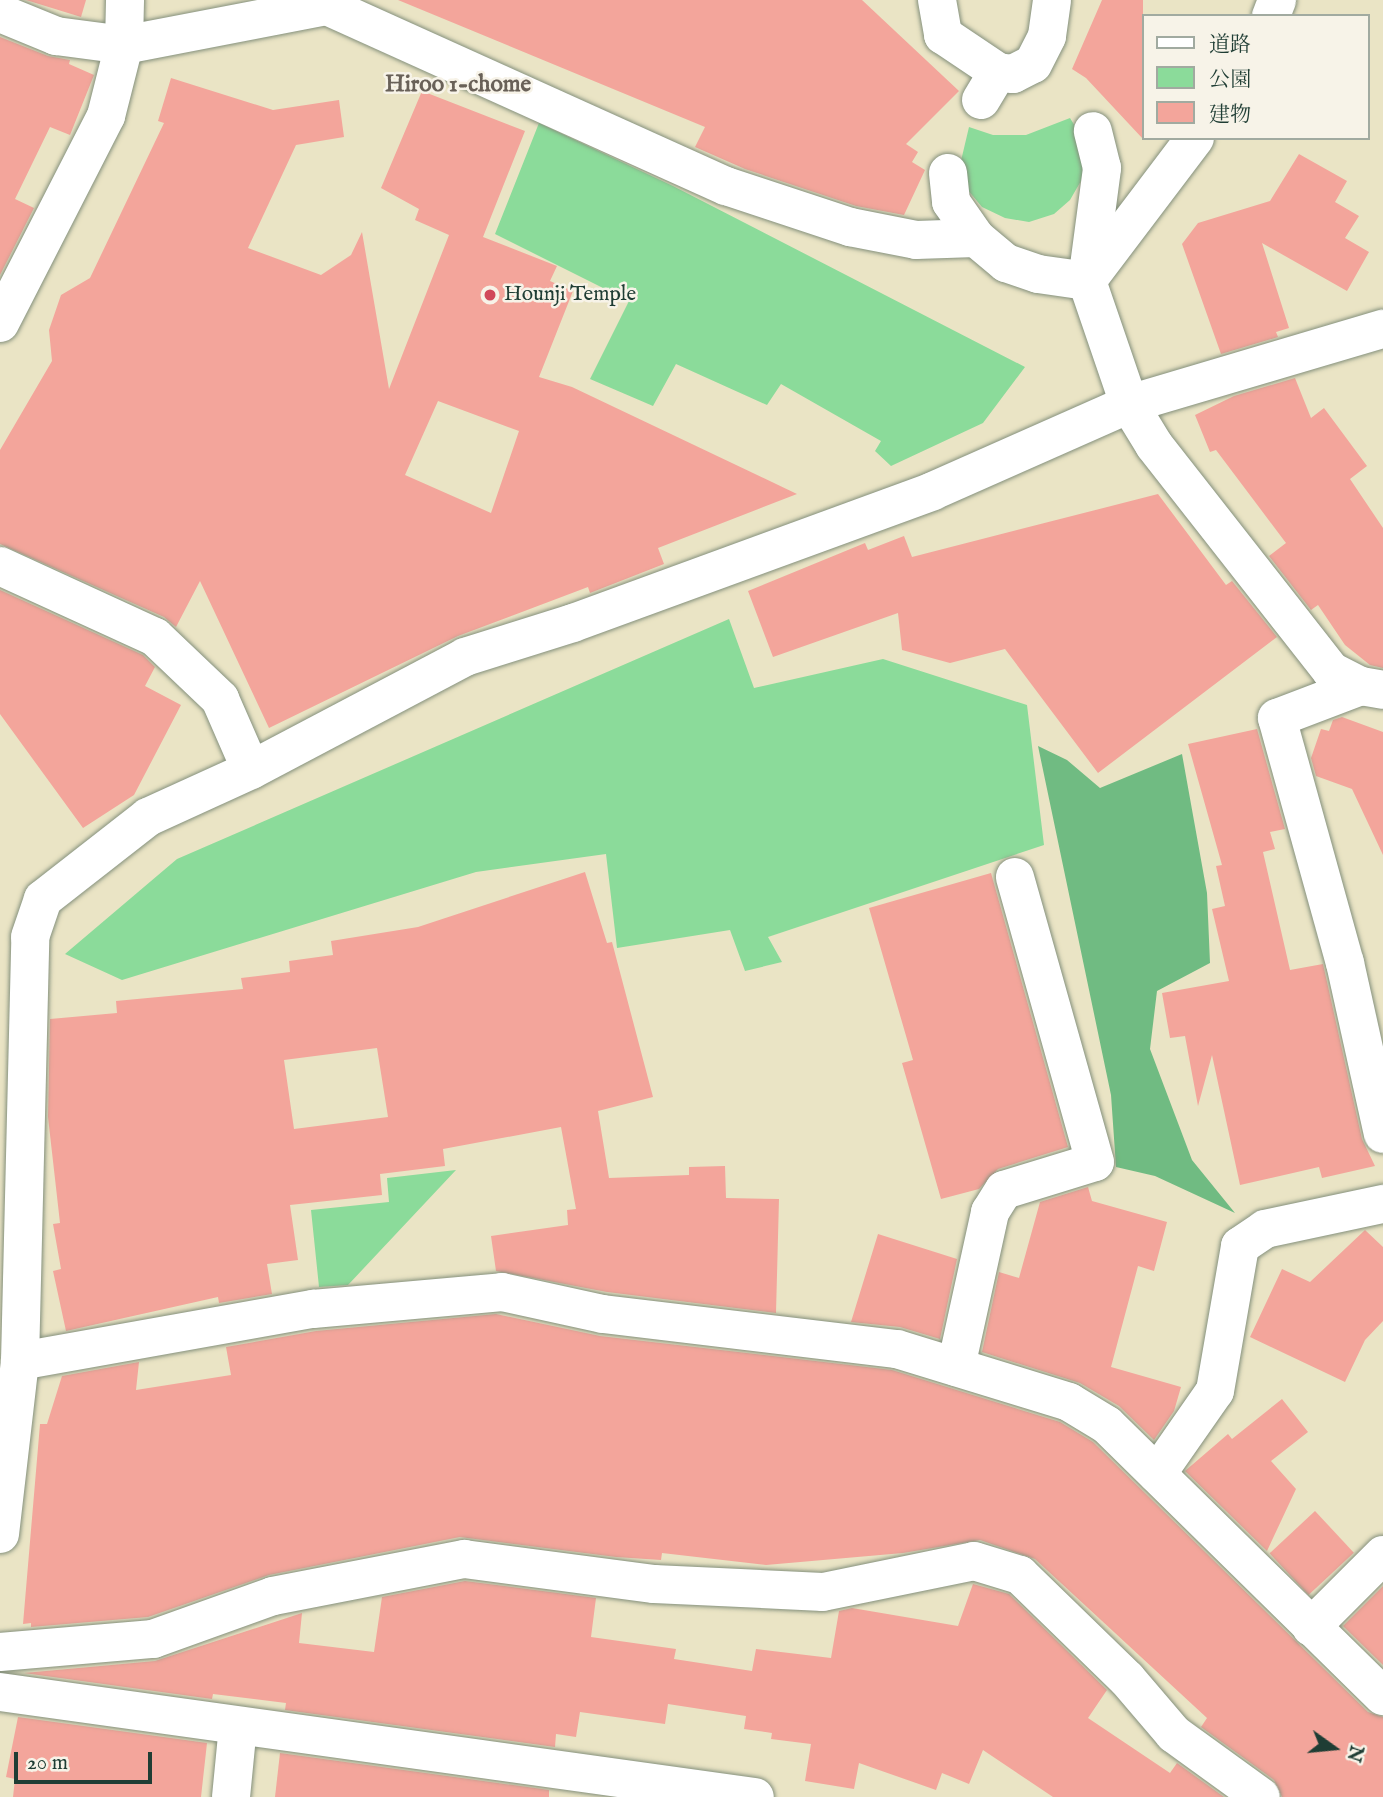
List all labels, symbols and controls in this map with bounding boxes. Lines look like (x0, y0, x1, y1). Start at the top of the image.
legend (1142, 14, 1369, 140)
text: 道路 (1209, 32, 1251, 59)
text: 公園 (1209, 67, 1251, 94)
district label: Hiroo 1-chome (385, 71, 531, 99)
text: 建物 (1209, 102, 1251, 129)
place label: Hounji Temple (504, 282, 636, 308)
marker: Hounji Temple (482, 287, 498, 303)
north arrow (1299, 1713, 1369, 1783)
scale bar (18, 1738, 156, 1782)
text: N (1341, 1742, 1368, 1764)
text: 20 m (27, 1750, 68, 1777)

